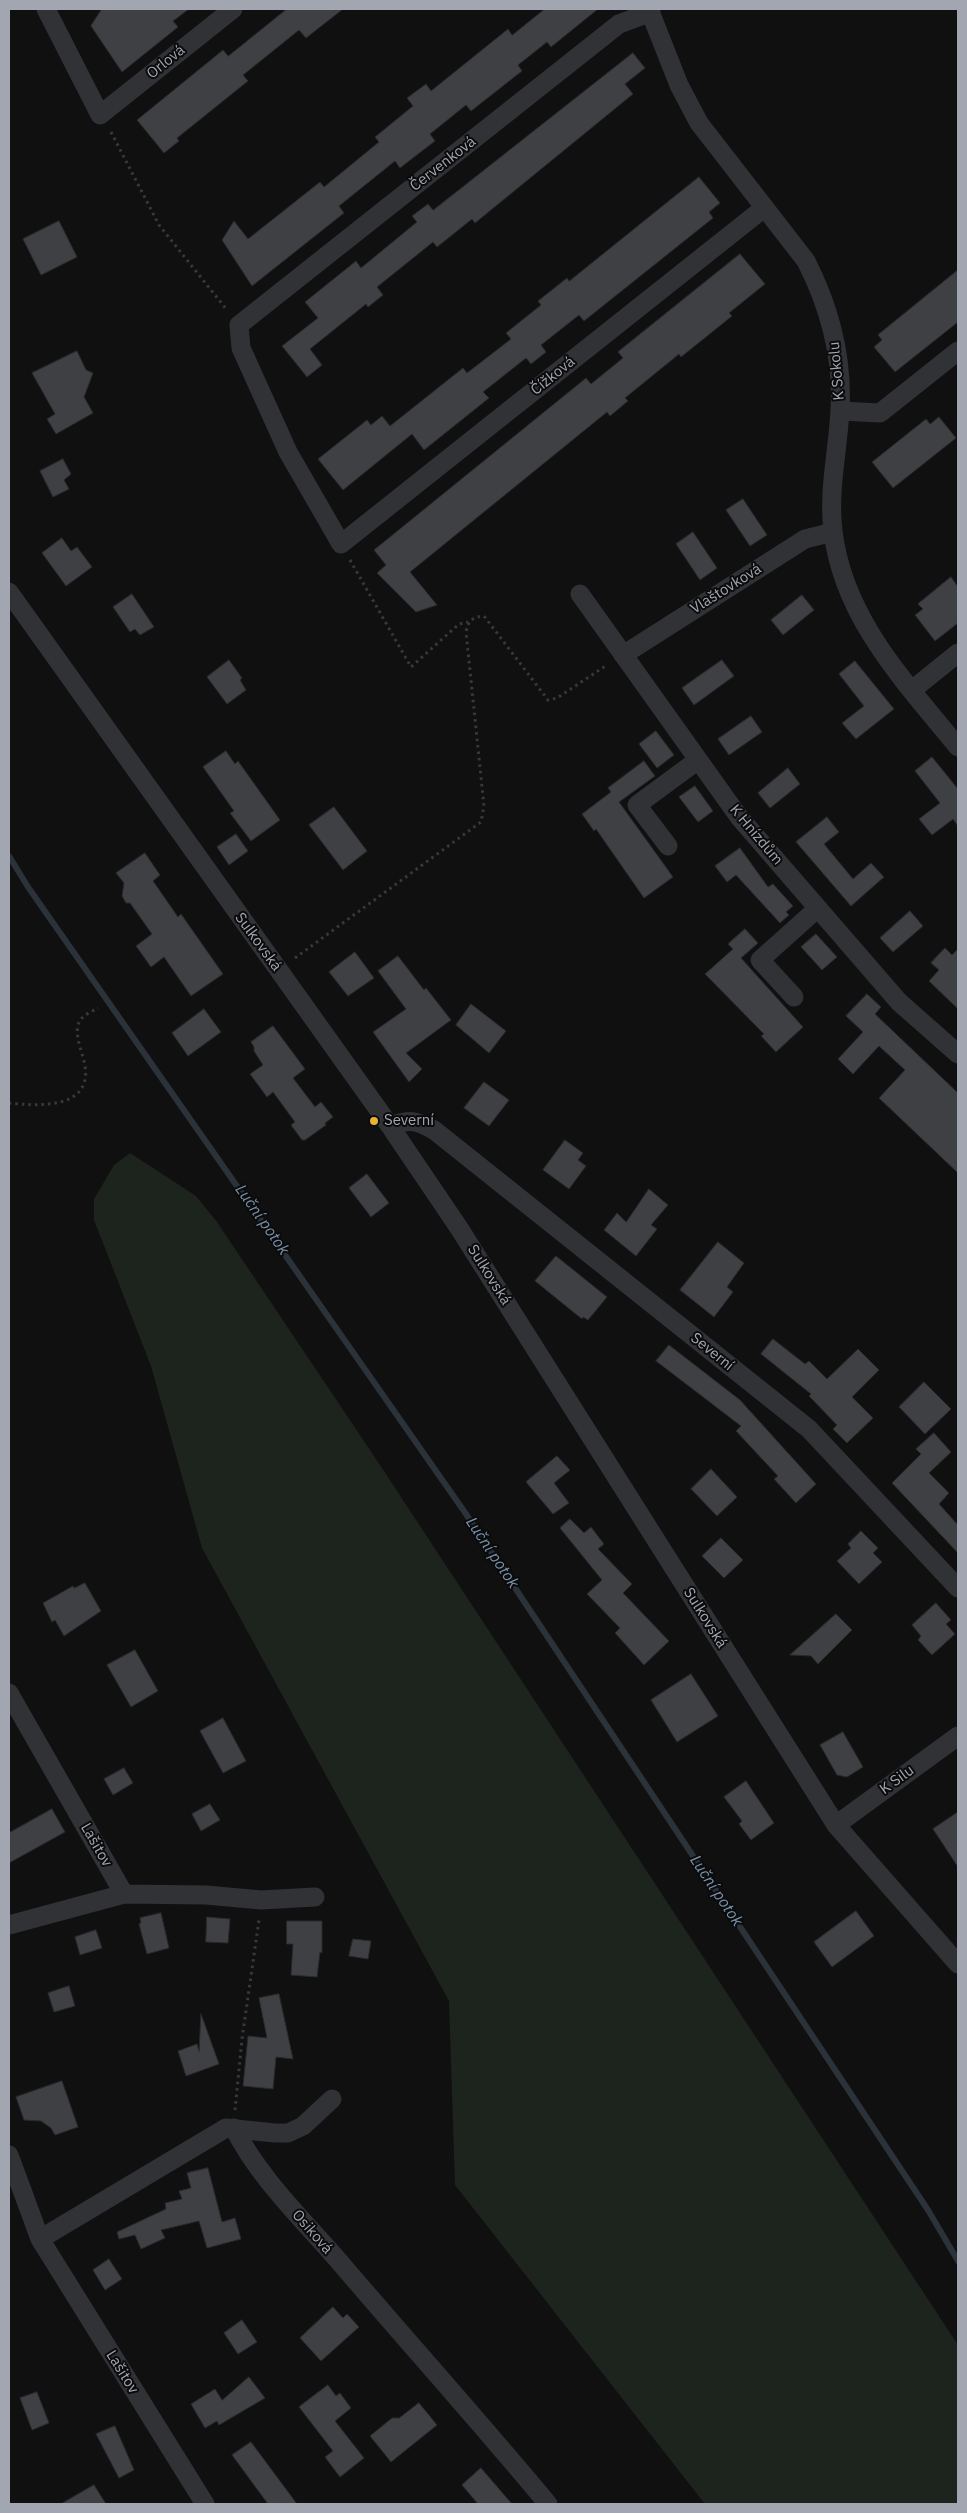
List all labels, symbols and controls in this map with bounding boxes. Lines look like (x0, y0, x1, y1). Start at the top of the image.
street label: Orlová (143, 41, 189, 83)
street label: Červenková (407, 133, 479, 195)
street label: K Sokolu (825, 341, 849, 401)
street label: Čížková (527, 353, 579, 399)
street label: Vlaštovková (687, 560, 765, 618)
street label: K Hnízdům (726, 801, 786, 869)
street label: Sulkovská (231, 909, 285, 975)
place label: Severní (384, 1112, 434, 1130)
marker: Severní (368, 1115, 380, 1127)
water label: Luční potok (231, 1181, 293, 1259)
street label: Sulkovská (463, 1241, 515, 1309)
street label: Severní (687, 1329, 737, 1375)
water label: Luční potok (461, 1514, 523, 1592)
street label: Sulkovská (679, 1584, 731, 1652)
street label: K Silu (876, 1762, 918, 1798)
street label: Lašitov (76, 1820, 116, 1870)
water label: Luční potok (685, 1852, 747, 1930)
street label: Osiková (288, 2206, 336, 2258)
street label: Lašitov (102, 2347, 142, 2397)

